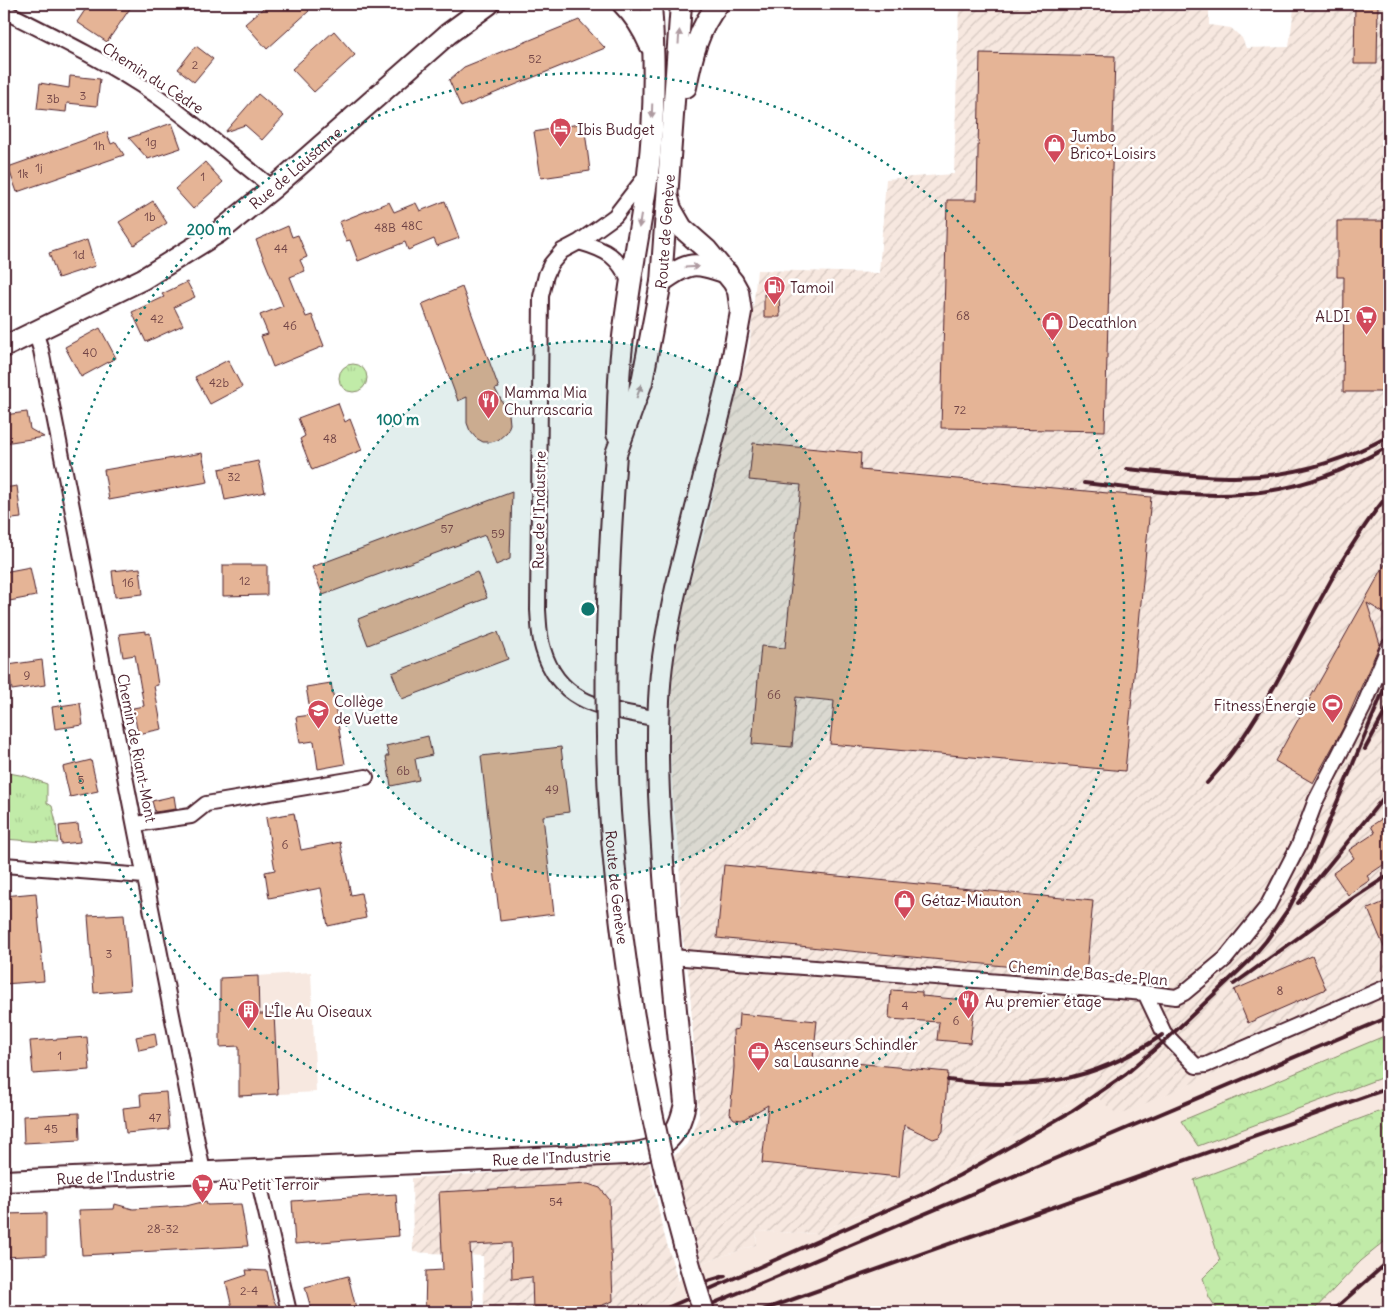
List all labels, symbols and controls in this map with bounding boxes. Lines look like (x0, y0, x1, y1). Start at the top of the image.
one-way arrow (675, 29, 683, 45)
street label: Chemin du Cèdre (99, 38, 207, 118)
house number: 52 (528, 51, 542, 66)
house number: 2 (192, 57, 199, 72)
house number: 3 (80, 88, 87, 103)
house number: 3b (46, 91, 60, 106)
one-way arrow (648, 103, 656, 119)
hotel icon: Ibis Budget (549, 117, 573, 148)
place label: Ibis Budget (577, 120, 654, 139)
street label: Rue de Lausanne (245, 122, 346, 213)
place label: Jumbo Brico+Loisirs (1070, 127, 1156, 163)
shop icon: Jumbo Brico+Loisirs (1042, 133, 1066, 164)
house number: 1g (145, 134, 157, 149)
house number: 1h (93, 138, 105, 153)
house number: 1j (35, 160, 43, 175)
house number: 1k (18, 166, 28, 181)
house number: 1 (201, 169, 205, 184)
street label: Route de Genève (650, 174, 678, 290)
house number: 1b (144, 209, 156, 224)
one-way arrow (636, 214, 644, 230)
house number: 48C (401, 218, 423, 233)
text: 200 m (187, 220, 231, 239)
house number: 48B (374, 220, 396, 235)
house number: 44 (274, 241, 288, 256)
house number: 1d (73, 247, 85, 262)
one-way arrow (685, 262, 701, 270)
fuel station icon: Tamoil (762, 275, 786, 306)
place label: Tamoil (790, 278, 834, 297)
supermarket icon: ALDI (1354, 304, 1378, 335)
place label: ALDI (1315, 307, 1350, 326)
house number: 68 (956, 308, 970, 323)
shop icon: Decathlon (1040, 310, 1064, 341)
house number: 42 (150, 311, 164, 326)
place label: Decathlon (1068, 313, 1137, 332)
house number: 46 (283, 318, 297, 333)
house number: 40 (83, 345, 98, 360)
house number: 42b (209, 375, 229, 390)
place label: Mamma Mia Churrascaria (504, 383, 593, 419)
one-way arrow (636, 384, 643, 399)
restaurant icon: Mamma Mia Churrascaria (476, 389, 500, 420)
house number: 72 (954, 402, 967, 417)
text: 100 m (377, 410, 419, 429)
house number: 48 (323, 431, 337, 446)
street label: Rue de l'Industrie (528, 451, 550, 569)
house number: 32 (227, 469, 241, 484)
house number: 57 (441, 521, 454, 536)
house number: 59 (491, 526, 505, 541)
house number: 12 (239, 573, 251, 588)
house number: 16 (122, 575, 134, 590)
centre of rings (579, 600, 597, 618)
house number: 9 (24, 668, 31, 683)
street label: Chemin de Riant-Mont (113, 672, 161, 824)
house number: 66 (767, 687, 781, 702)
place label: Collège de Vuette (334, 692, 398, 728)
sports icon: Fitness Énergie (1320, 693, 1344, 724)
place label: Fitness Énergie (1214, 696, 1316, 715)
school or university icon: Collège de Vuette (306, 698, 330, 729)
house number: 6b (396, 763, 410, 778)
house number: 5 (78, 772, 85, 787)
house number: 49 (545, 782, 559, 797)
street label: Route de Genève (602, 830, 633, 946)
house number: 6 (282, 837, 289, 852)
shop icon: Gétaz-Miauton (893, 888, 917, 919)
place label: Gétaz-Miauton (921, 891, 1022, 910)
house number: 3 (106, 946, 113, 961)
street label: Chemin de Bas-de-Plan (1007, 957, 1169, 989)
house number: 8 (1277, 983, 1284, 998)
restaurant icon: Au premier étage (957, 989, 981, 1020)
place label: Au premier étage (985, 992, 1102, 1011)
house number: 4 (902, 998, 909, 1013)
building icon: L'Île Au Oiseaux (236, 999, 260, 1030)
place label: L'Île Au Oiseaux (264, 1002, 372, 1021)
house number: 6 (953, 1013, 960, 1028)
place label: Ascenseurs Schindler sa Lausanne (774, 1035, 918, 1071)
office icon: Ascenseurs Schindler sa Lausanne (746, 1041, 770, 1072)
house number: 1 (58, 1048, 62, 1063)
house number: 47 (149, 1110, 161, 1125)
house number: 45 (44, 1121, 58, 1136)
street label: Rue de l'Industrie (492, 1145, 611, 1169)
street label: Rue de l'Industrie (56, 1164, 176, 1188)
supermarket icon: Au Petit Terroir (191, 1172, 215, 1203)
place label: Au Petit Terroir (219, 1175, 319, 1194)
house number: 54 (549, 1194, 563, 1209)
house number: 28-32 (147, 1221, 179, 1236)
house number: 2-4 (240, 1283, 258, 1298)

